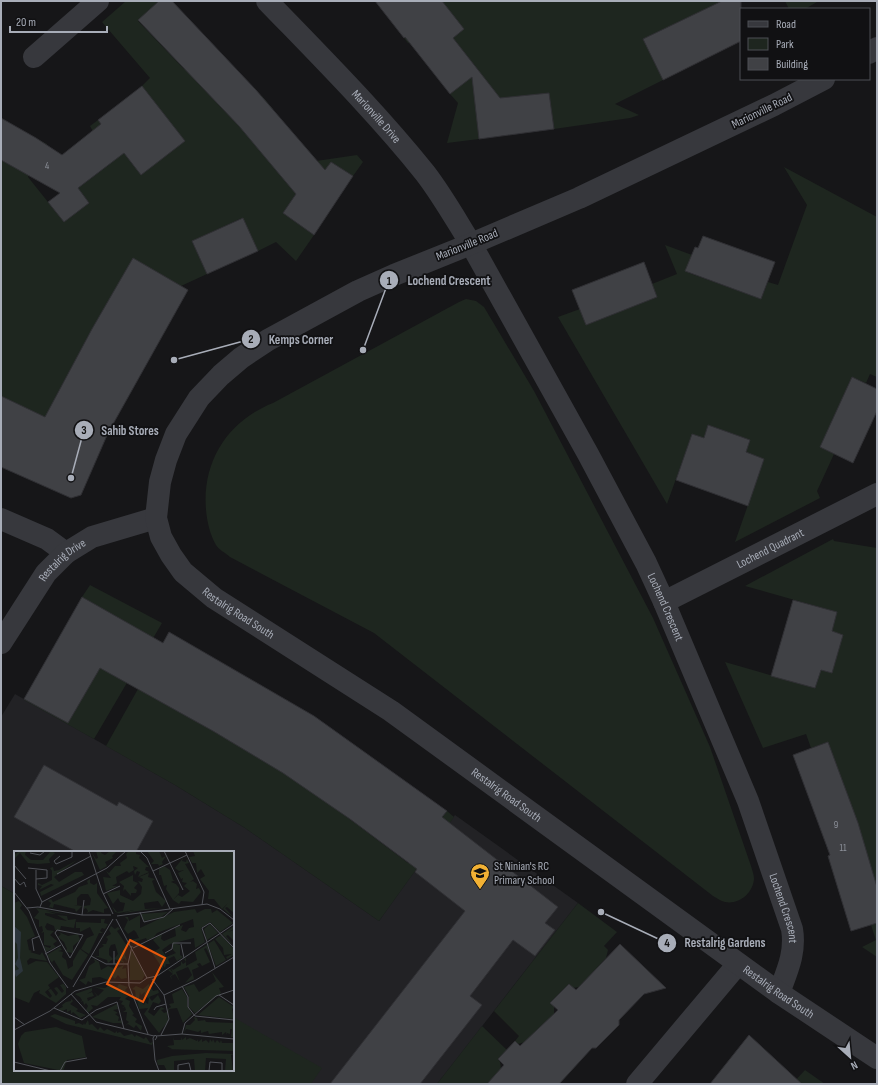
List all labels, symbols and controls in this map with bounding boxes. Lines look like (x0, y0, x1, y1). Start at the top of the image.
scale bar (10, 8, 107, 34)
legend (740, 8, 870, 80)
text: 20 m (16, 15, 36, 30)
text: Road (776, 17, 796, 32)
text: Park (776, 37, 794, 52)
text: Building (776, 57, 808, 72)
street label: Marionville Drive (349, 87, 404, 146)
street label: Marionville Road (729, 90, 795, 132)
house number: 4 (45, 160, 49, 172)
street label: Marionville Road (434, 226, 500, 264)
callout: Lochend Crescent (379, 268, 498, 293)
text: Lochend Crescent (407, 273, 491, 289)
text: 1 (387, 274, 392, 289)
callout: Kemps Corner (241, 327, 341, 352)
text: 2 (248, 332, 254, 347)
text: Kemps Corner (269, 332, 333, 348)
callout: Sahib Stores (74, 418, 167, 443)
text: 3 (81, 423, 87, 438)
text: Sahib Stores (101, 423, 159, 439)
street label: Lochend Quadrant (734, 525, 807, 572)
street label: Restalrig Drive (35, 535, 89, 584)
street label: Lochend Crescent (644, 570, 687, 644)
street label: Restalrig Road South (199, 584, 277, 642)
street label: Restalrig Road South (468, 764, 545, 825)
house number: 9 (834, 819, 838, 831)
house number: 11 (840, 842, 847, 854)
inset map (14, 851, 234, 1071)
place label: St Ninian's RC Primary School (494, 859, 554, 888)
school or university icon: St Ninian's RC Primary School (469, 862, 491, 890)
street label: Lochend Crescent (766, 871, 801, 944)
callout: Restalrig Gardens (657, 930, 774, 955)
text: Restalrig Gardens (684, 935, 766, 951)
text: 4 (664, 936, 670, 951)
street label: Restalrig Road South (740, 962, 817, 1022)
north arrow (830, 1037, 870, 1077)
text: N (849, 1058, 860, 1073)

